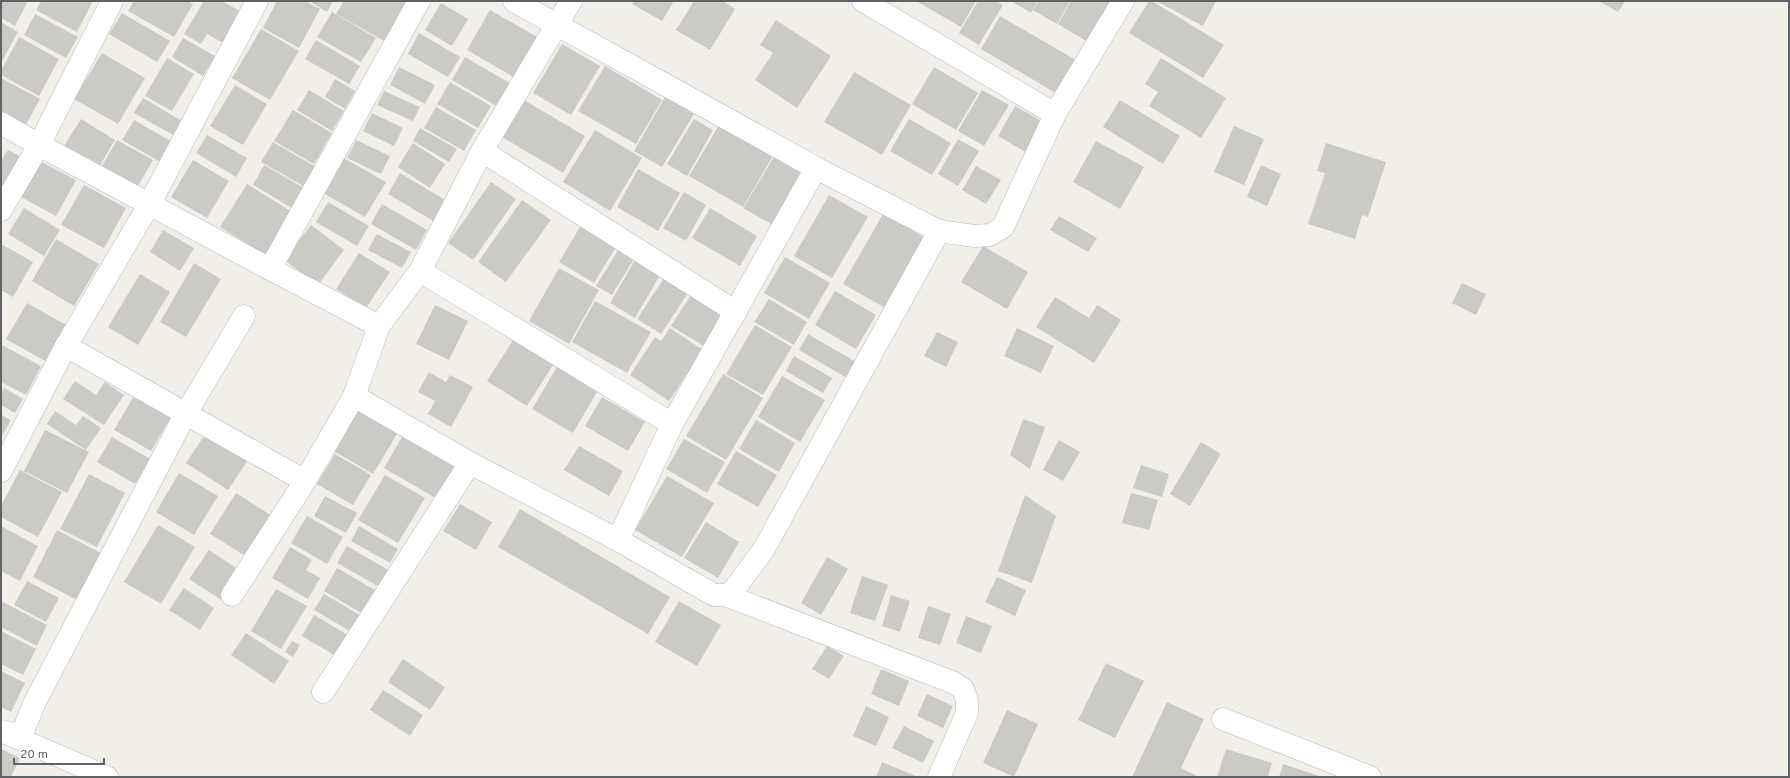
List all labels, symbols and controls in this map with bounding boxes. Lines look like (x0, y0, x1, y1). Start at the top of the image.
scale bar (14, 740, 104, 766)
text: 20 m (20, 747, 48, 763)

